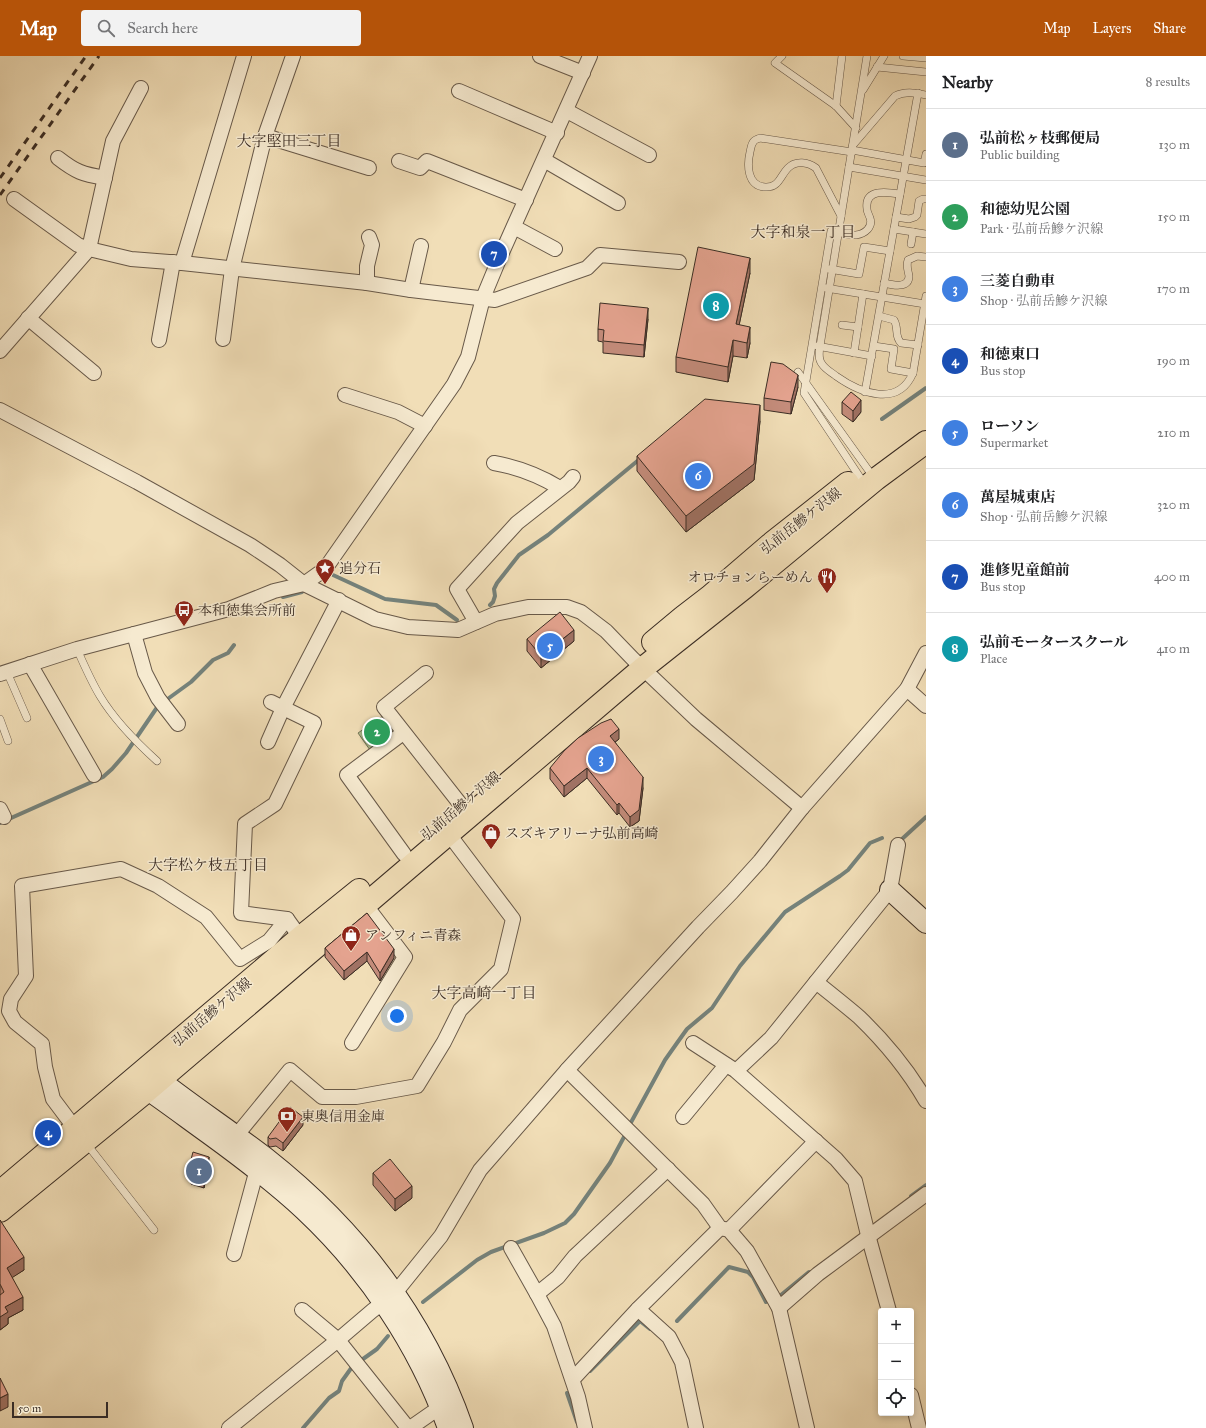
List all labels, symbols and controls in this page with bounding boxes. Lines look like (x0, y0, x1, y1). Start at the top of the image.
search box (81, 10, 361, 46)
text: Map (20, 17, 57, 40)
icon: search (95, 17, 117, 39)
text: Search here (127, 19, 198, 37)
text: Map (1043, 20, 1071, 37)
text: Layers (1093, 20, 1131, 37)
text: Share (1153, 20, 1186, 37)
text: Nearby (942, 72, 993, 93)
text: 8 results (1146, 74, 1190, 90)
text: 弘前松ヶ枝郵便局 (980, 129, 1100, 147)
district label: 大字堅田三丁目 (236, 132, 342, 150)
text: 1 (952, 137, 958, 153)
text: 130 m (1158, 137, 1190, 153)
text: Public building (980, 147, 1059, 163)
text: 和徳幼児公園 (980, 200, 1070, 218)
text: 2 (952, 209, 958, 225)
text: 150 m (1158, 209, 1190, 225)
text: Park · 弘前岳鰺ケ沢線 (980, 221, 1103, 237)
district label: 大字和泉一丁目 (750, 223, 856, 241)
pin: 7 (481, 239, 507, 269)
text: 三菱自動車 (980, 272, 1055, 290)
text: 3 (952, 281, 958, 297)
text: 170 m (1157, 281, 1190, 297)
pin: 8 (703, 291, 729, 321)
text: Shop · 弘前岳鰺ケ沢線 (980, 293, 1107, 309)
text: 和徳東口 (980, 345, 1040, 363)
text: 4 (951, 353, 959, 369)
text: 190 m (1157, 353, 1190, 369)
text: Bus stop (980, 363, 1026, 379)
text: ローソン (980, 417, 1039, 435)
text: 5 (952, 425, 958, 441)
text: 210 m (1157, 425, 1190, 441)
text: Supermarket (980, 435, 1048, 451)
pin: 6 (685, 461, 711, 491)
street label: 弘前岳鰺ケ沢線 (757, 484, 845, 558)
text: 萬屋城東店 (980, 488, 1055, 506)
text: 6 (952, 497, 958, 513)
text: 320 m (1157, 497, 1190, 513)
text: Shop · 弘前岳鰺ケ沢線 (980, 509, 1107, 525)
place icon: 追分石 (314, 557, 336, 585)
place label: 追分石 (339, 560, 381, 577)
text: 進修児童館前 (980, 561, 1070, 579)
restaurant icon: オロチョンらーめん (816, 566, 838, 594)
place label: オロチョンらーめん (687, 569, 813, 586)
text: 7 (952, 569, 958, 585)
text: 400 m (1154, 569, 1190, 585)
text: Bus stop (980, 579, 1026, 595)
bus stop icon: 本和徳集会所前 (173, 599, 195, 627)
place label: 本和徳集会所前 (198, 602, 296, 619)
pin: 5 (537, 631, 563, 661)
text: 弘前モータースクール (980, 633, 1128, 651)
text: 8 (952, 641, 958, 657)
text: 410 m (1156, 641, 1190, 657)
text: Place (980, 651, 1007, 667)
pin: 2 (364, 717, 390, 747)
pin: 3 (588, 744, 614, 774)
street label: 弘前岳鰺ケ沢線 (418, 768, 504, 844)
shop icon: スズキアリーナ弘前高崎 (480, 822, 502, 850)
place label: スズキアリーナ弘前高崎 (505, 825, 658, 842)
district label: 大字松ケ枝五丁目 (148, 856, 268, 874)
shop icon: アンフィニ青森 (340, 924, 362, 952)
place label: アンフィニ青森 (365, 927, 461, 944)
street label: 弘前岳鰺ケ沢線 (169, 974, 255, 1050)
district label: 大字高崎一丁目 (431, 984, 537, 1002)
your location (387, 1006, 407, 1026)
bank icon: 東奥信用金庫 (276, 1105, 298, 1133)
place label: 東奥信用金庫 (301, 1108, 385, 1125)
pin: 4 (35, 1118, 61, 1148)
pin: 1 (186, 1156, 212, 1186)
map controls (878, 1308, 914, 1416)
button: + (878, 1308, 914, 1344)
button: − (878, 1344, 914, 1380)
button: locate (878, 1380, 914, 1416)
scale bar (12, 1400, 108, 1419)
text: 50 m (18, 1402, 41, 1415)

